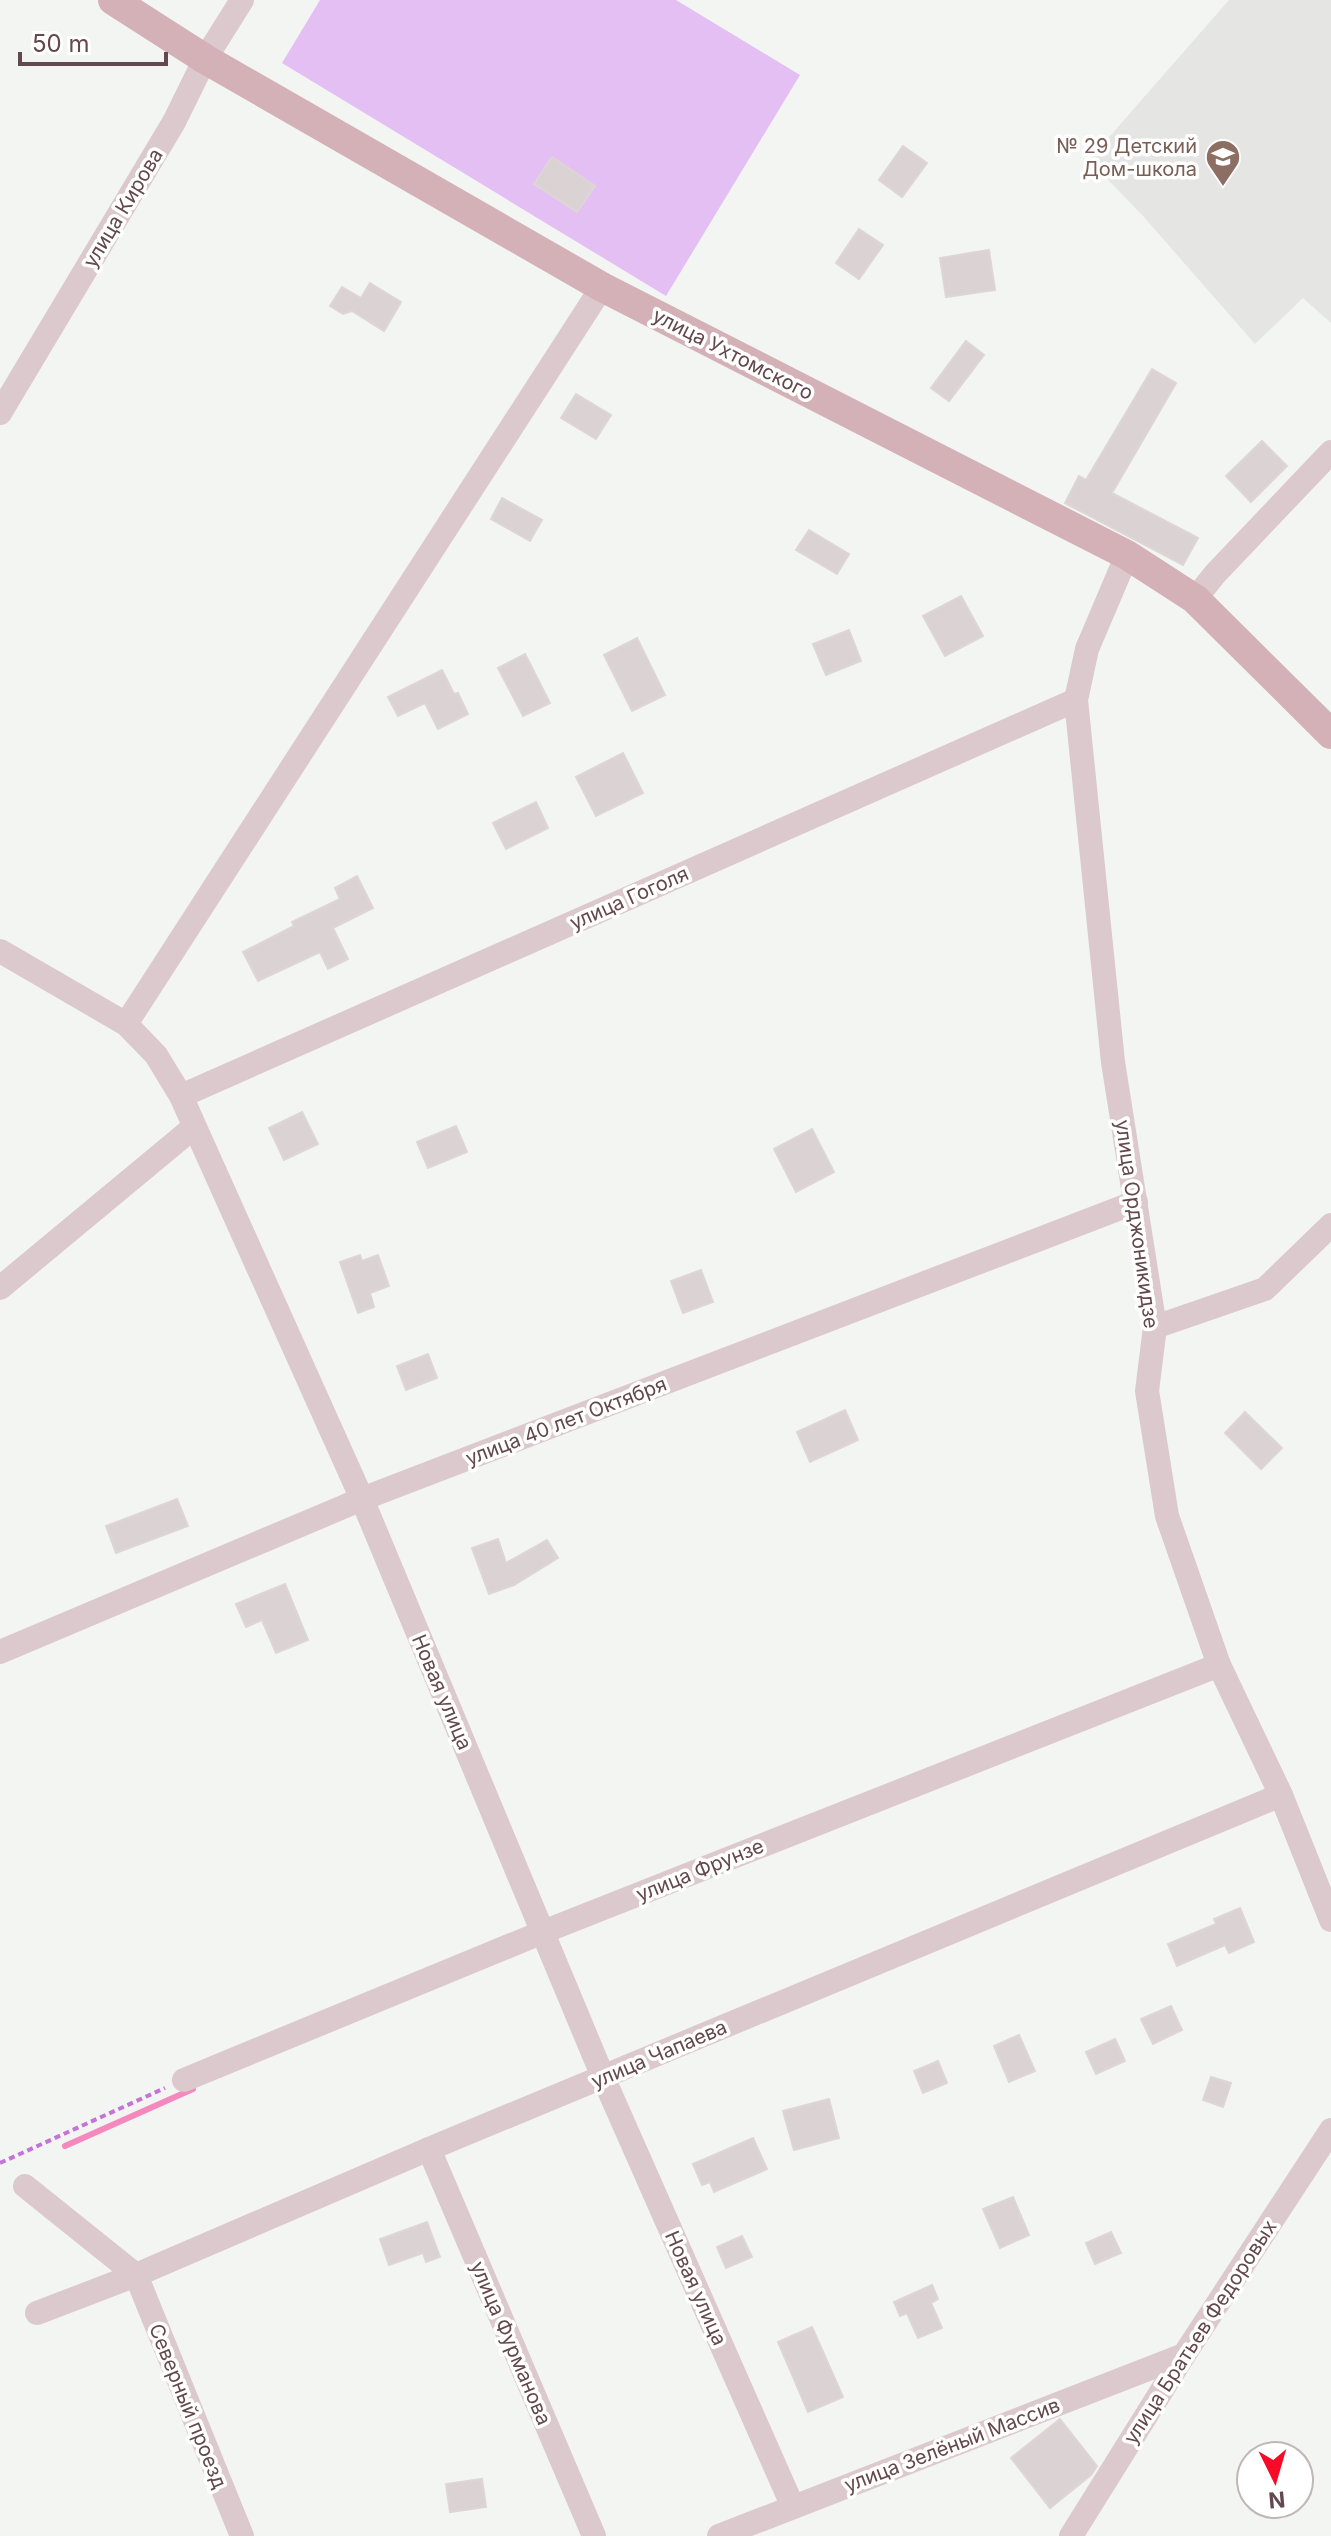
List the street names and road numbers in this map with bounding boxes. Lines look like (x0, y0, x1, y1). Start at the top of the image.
street label: улица Кирова (78, 144, 168, 272)
street label: улица Ухтомского (649, 303, 817, 405)
street label: улица Гоголя (566, 861, 692, 935)
street label: улица Орджоникидзе (1110, 1118, 1164, 1330)
street label: улица 40 лет Октября (462, 1372, 670, 1470)
street label: Новая улица (407, 1631, 477, 1753)
street label: улица Фрунзе (633, 1833, 767, 1907)
street label: улица Чапаева (588, 2015, 730, 2093)
street label: улица Братьев Федоровых (1118, 2215, 1282, 2449)
street label: Новая улица (660, 2227, 732, 2349)
street label: улица Фурманова (466, 2258, 556, 2428)
street label: Северный проезд (144, 2320, 232, 2492)
street label: улица Зелёный Массив (841, 2393, 1063, 2497)

